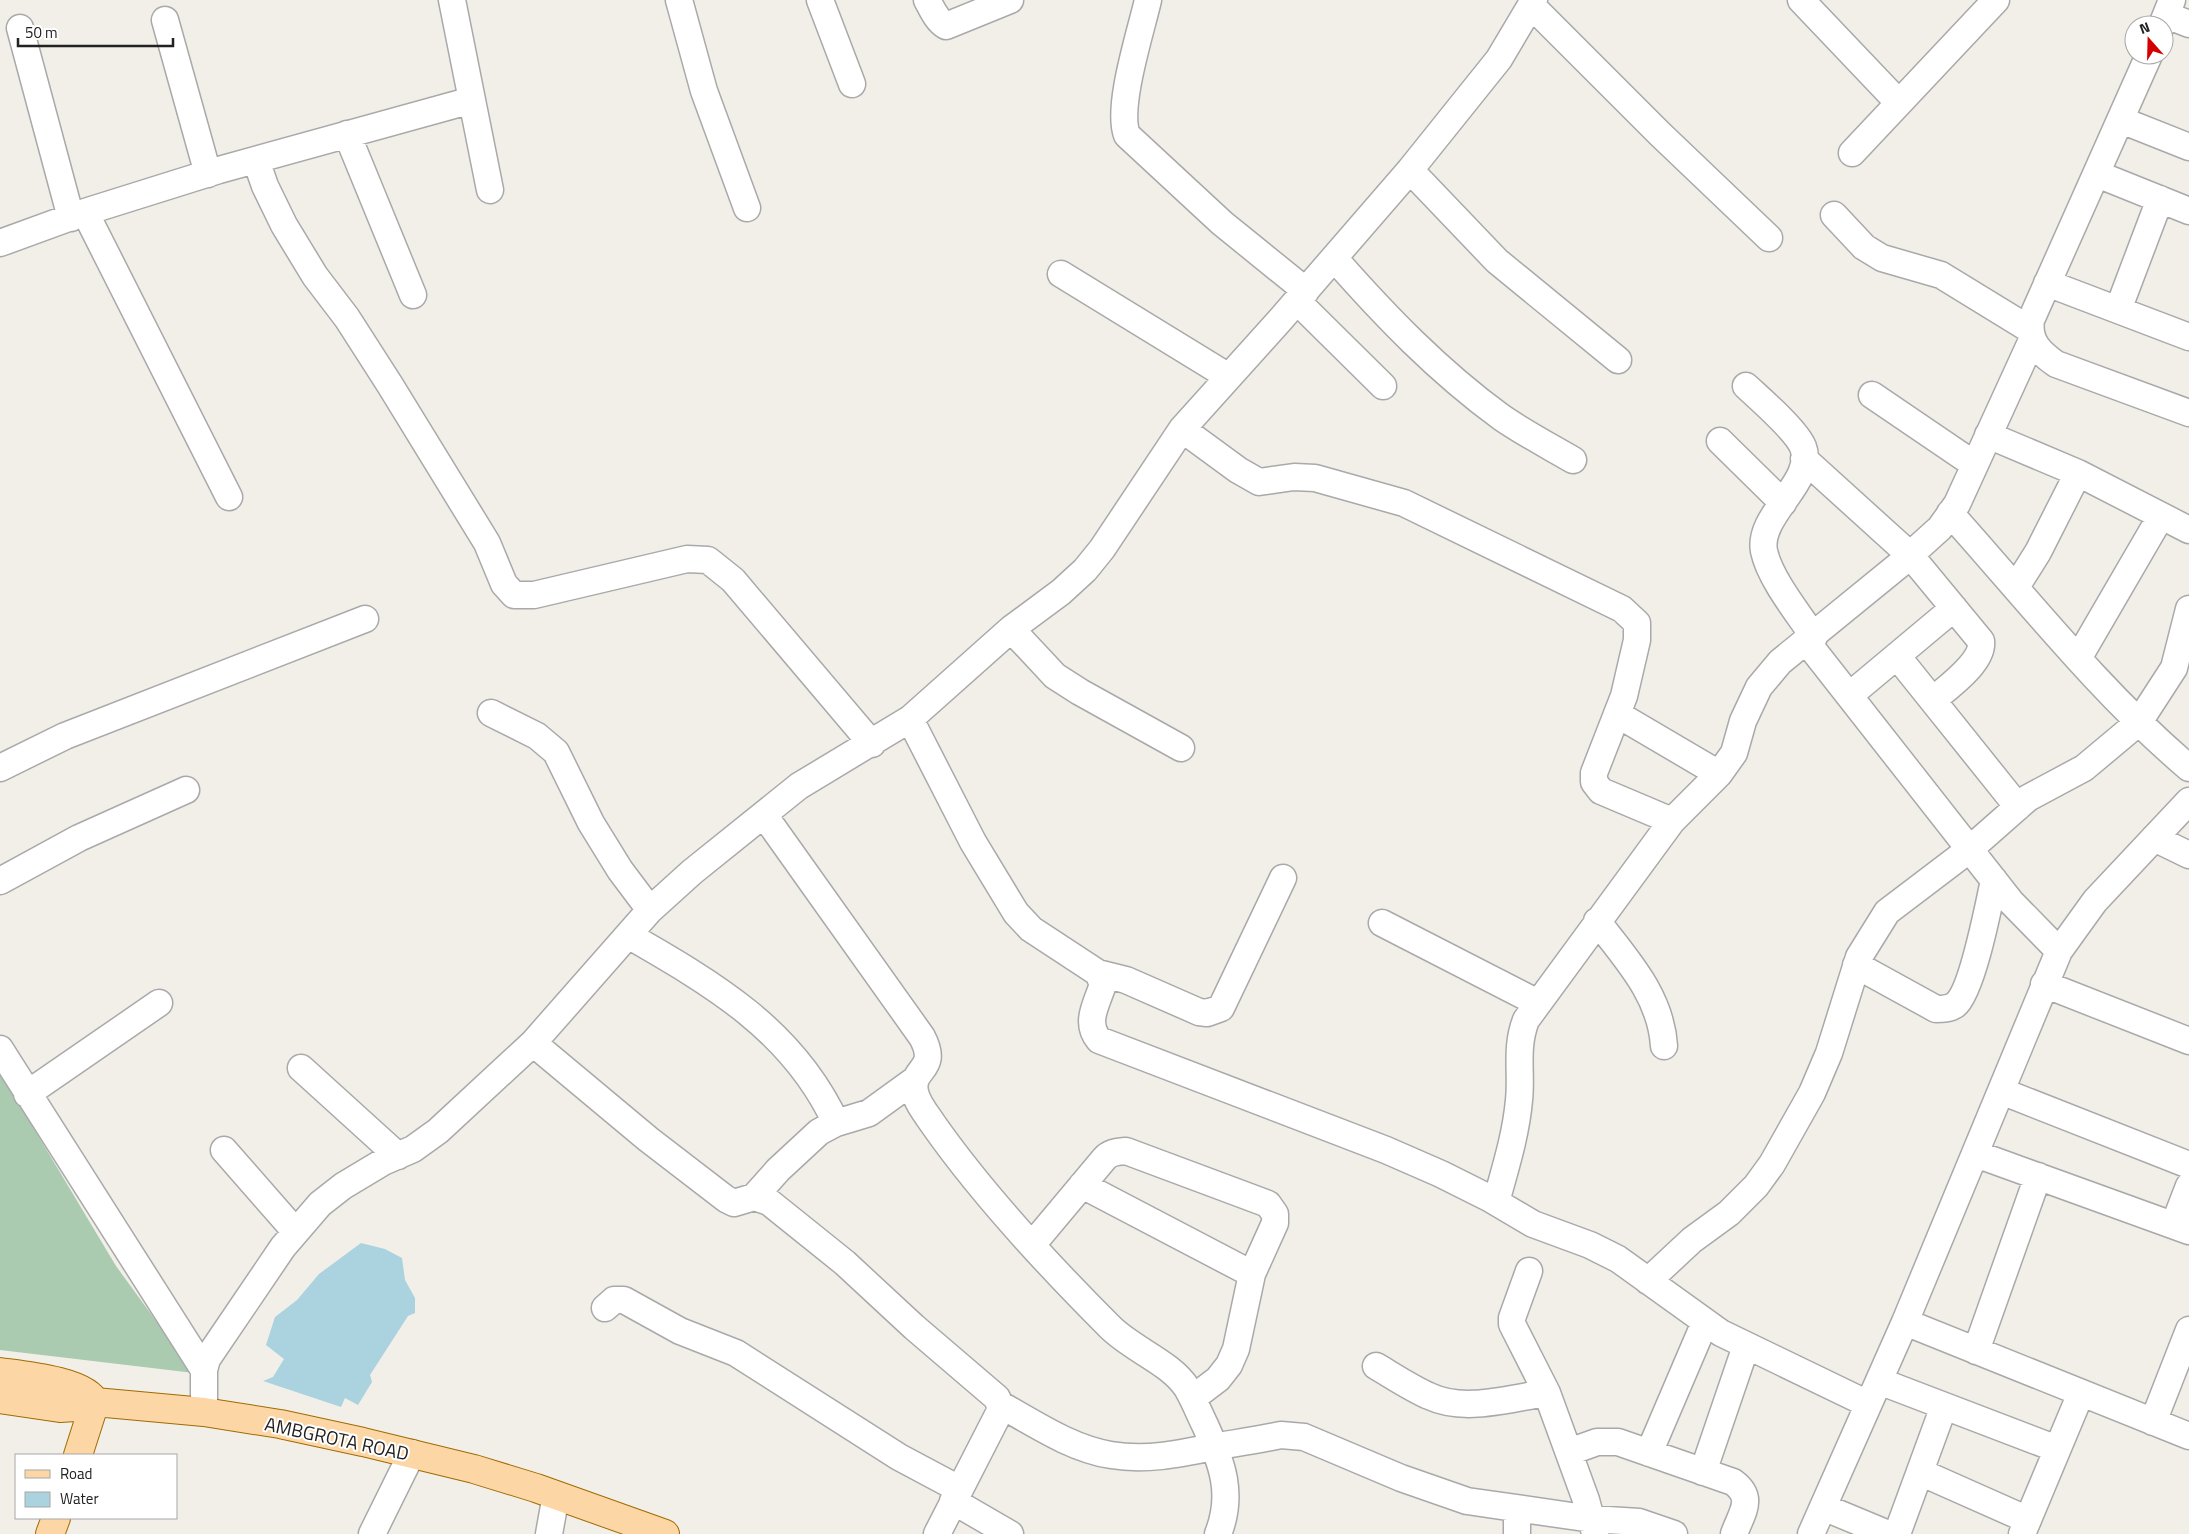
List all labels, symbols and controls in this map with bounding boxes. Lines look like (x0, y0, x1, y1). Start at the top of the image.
scale bar (18, 15, 172, 47)
north arrow (2124, 15, 2174, 65)
text: N (2136, 16, 2153, 39)
text: 50 m (25, 21, 58, 44)
street label: AMBGROTA ROAD (262, 1409, 412, 1467)
legend (15, 1454, 178, 1519)
text: Road (60, 1462, 92, 1485)
text: Water (60, 1487, 99, 1510)

